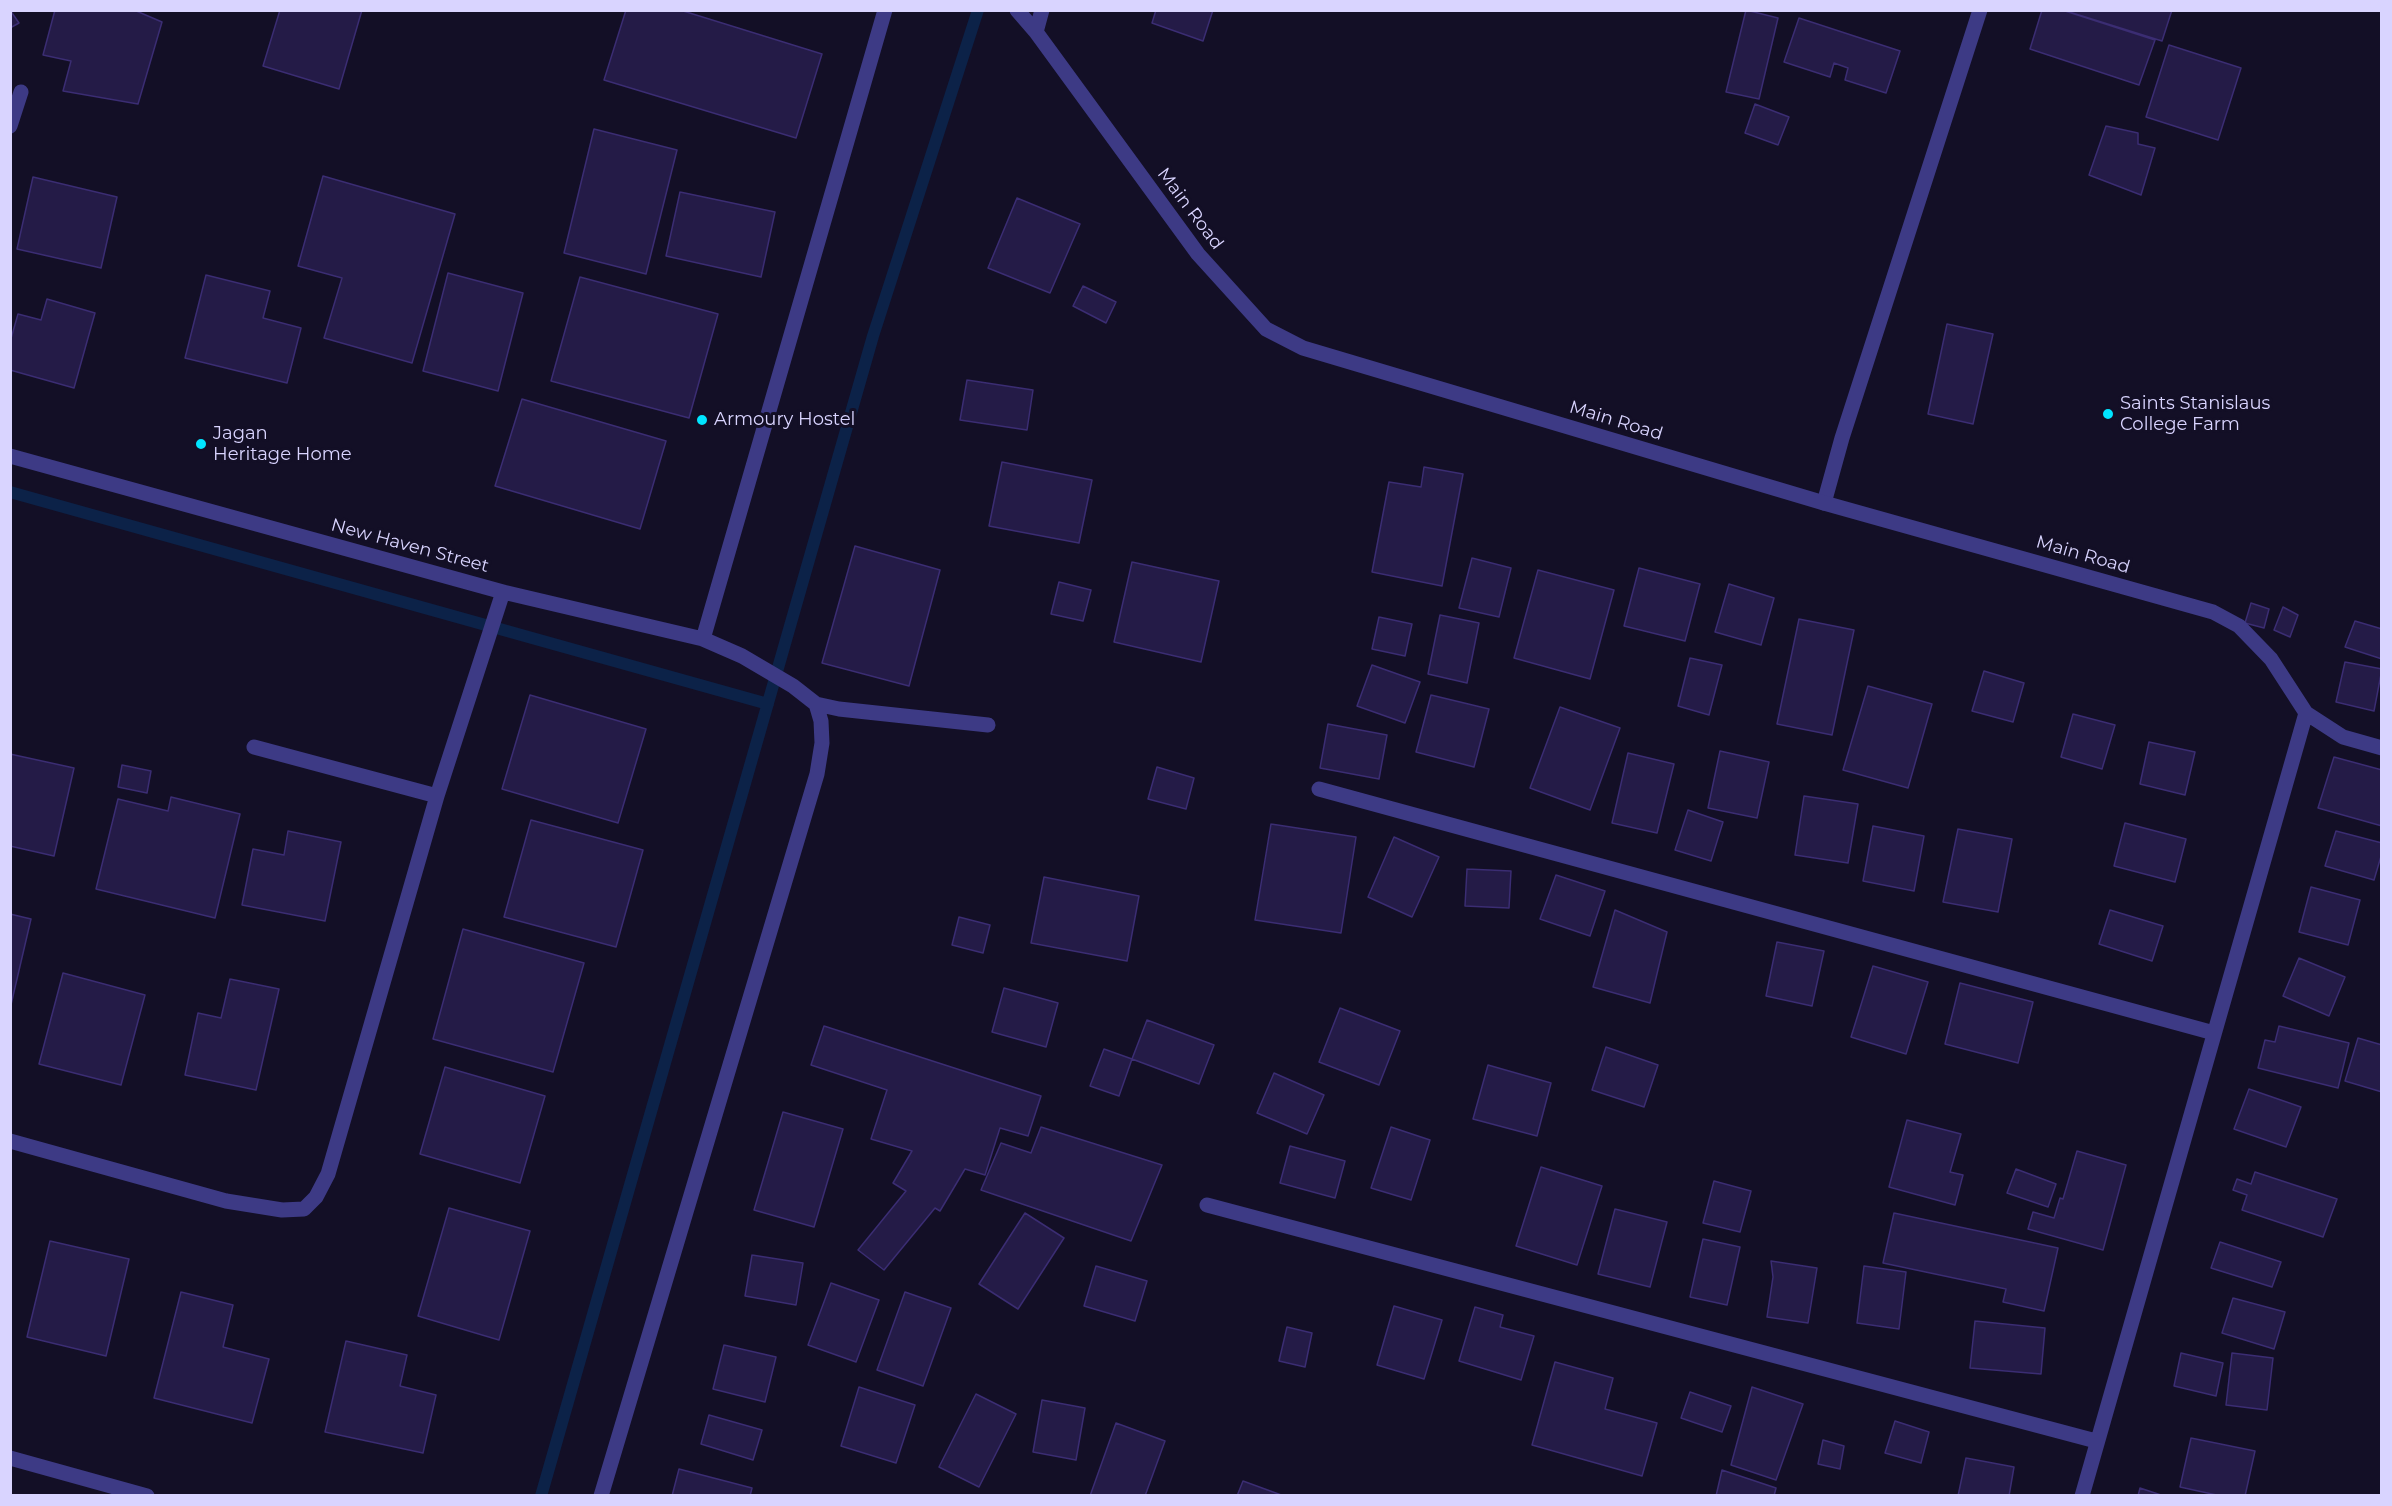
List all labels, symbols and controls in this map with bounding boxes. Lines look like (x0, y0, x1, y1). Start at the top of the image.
street label: Main Road (1152, 164, 1228, 254)
place label: Saints Stanislaus College Farm (2120, 393, 2270, 436)
street label: Main Road (1567, 397, 1665, 445)
marker: Saints Stanislaus College Farm (2101, 407, 2115, 421)
place label: Armoury Hostel (714, 409, 855, 431)
marker: Armoury Hostel (695, 413, 709, 427)
place label: Jagan Heritage Home (213, 423, 352, 466)
marker: Jagan Heritage Home (194, 437, 208, 451)
street label: New Haven Street (329, 515, 491, 577)
street label: Main Road (2034, 531, 2132, 579)

